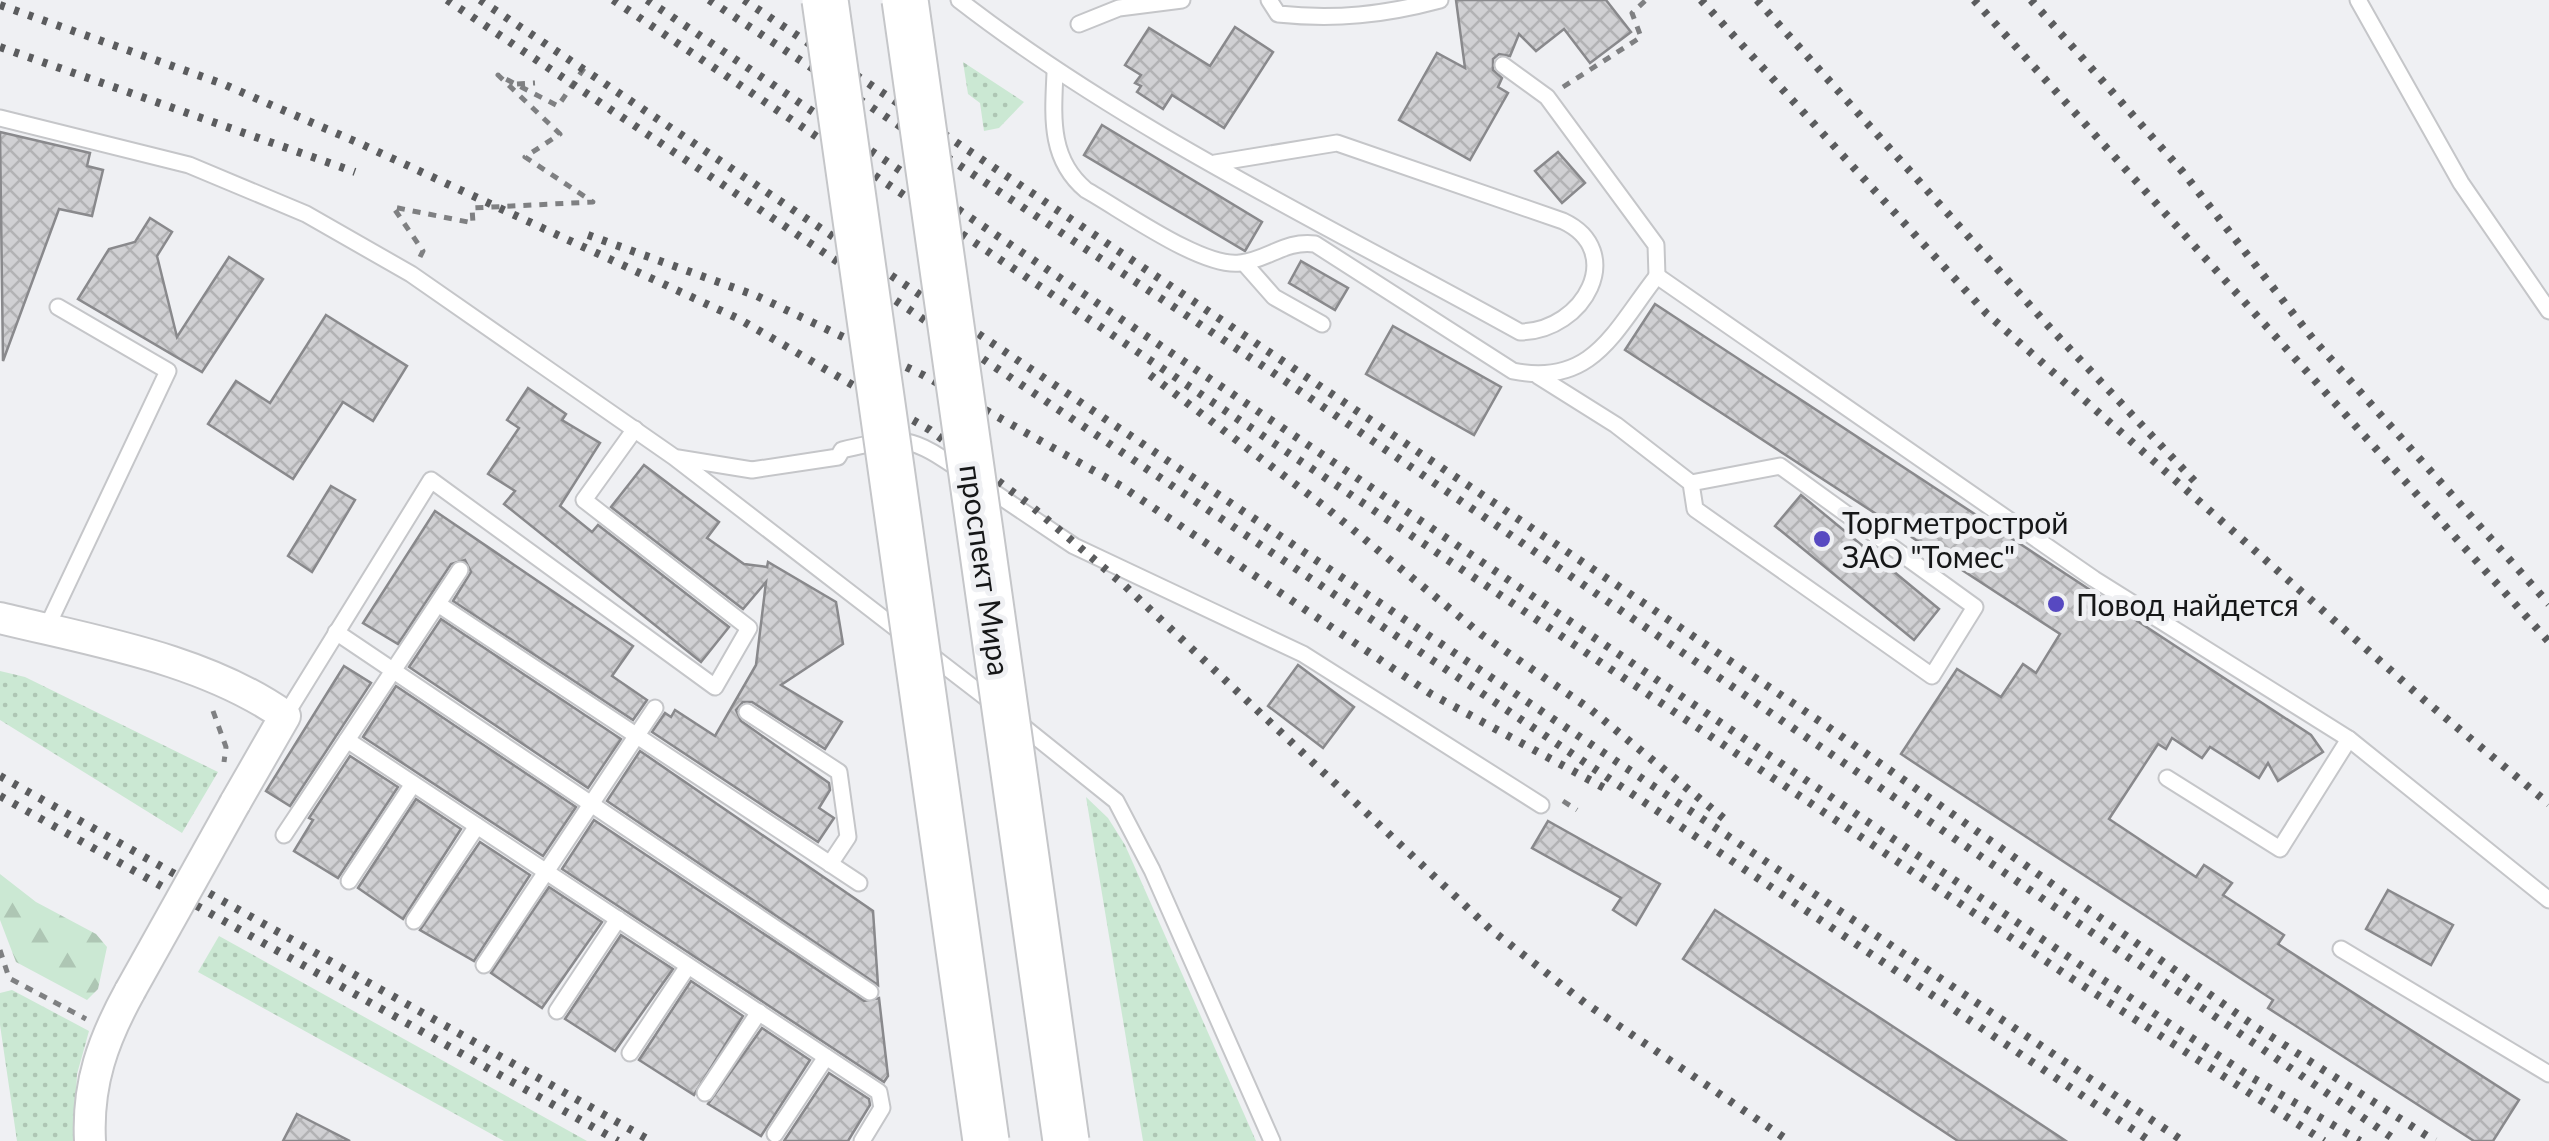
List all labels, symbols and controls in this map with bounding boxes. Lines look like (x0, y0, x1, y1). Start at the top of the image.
street label: проспект Мира (953, 462, 1019, 678)
place label: Торгметрострой ЗАО "Томес" (1842, 504, 2069, 574)
marker: Торгметрострой ЗАО "Томес" (1811, 528, 1833, 550)
place label: Повод найдется (2076, 586, 2299, 622)
marker: Повод найдется (2045, 593, 2067, 615)

